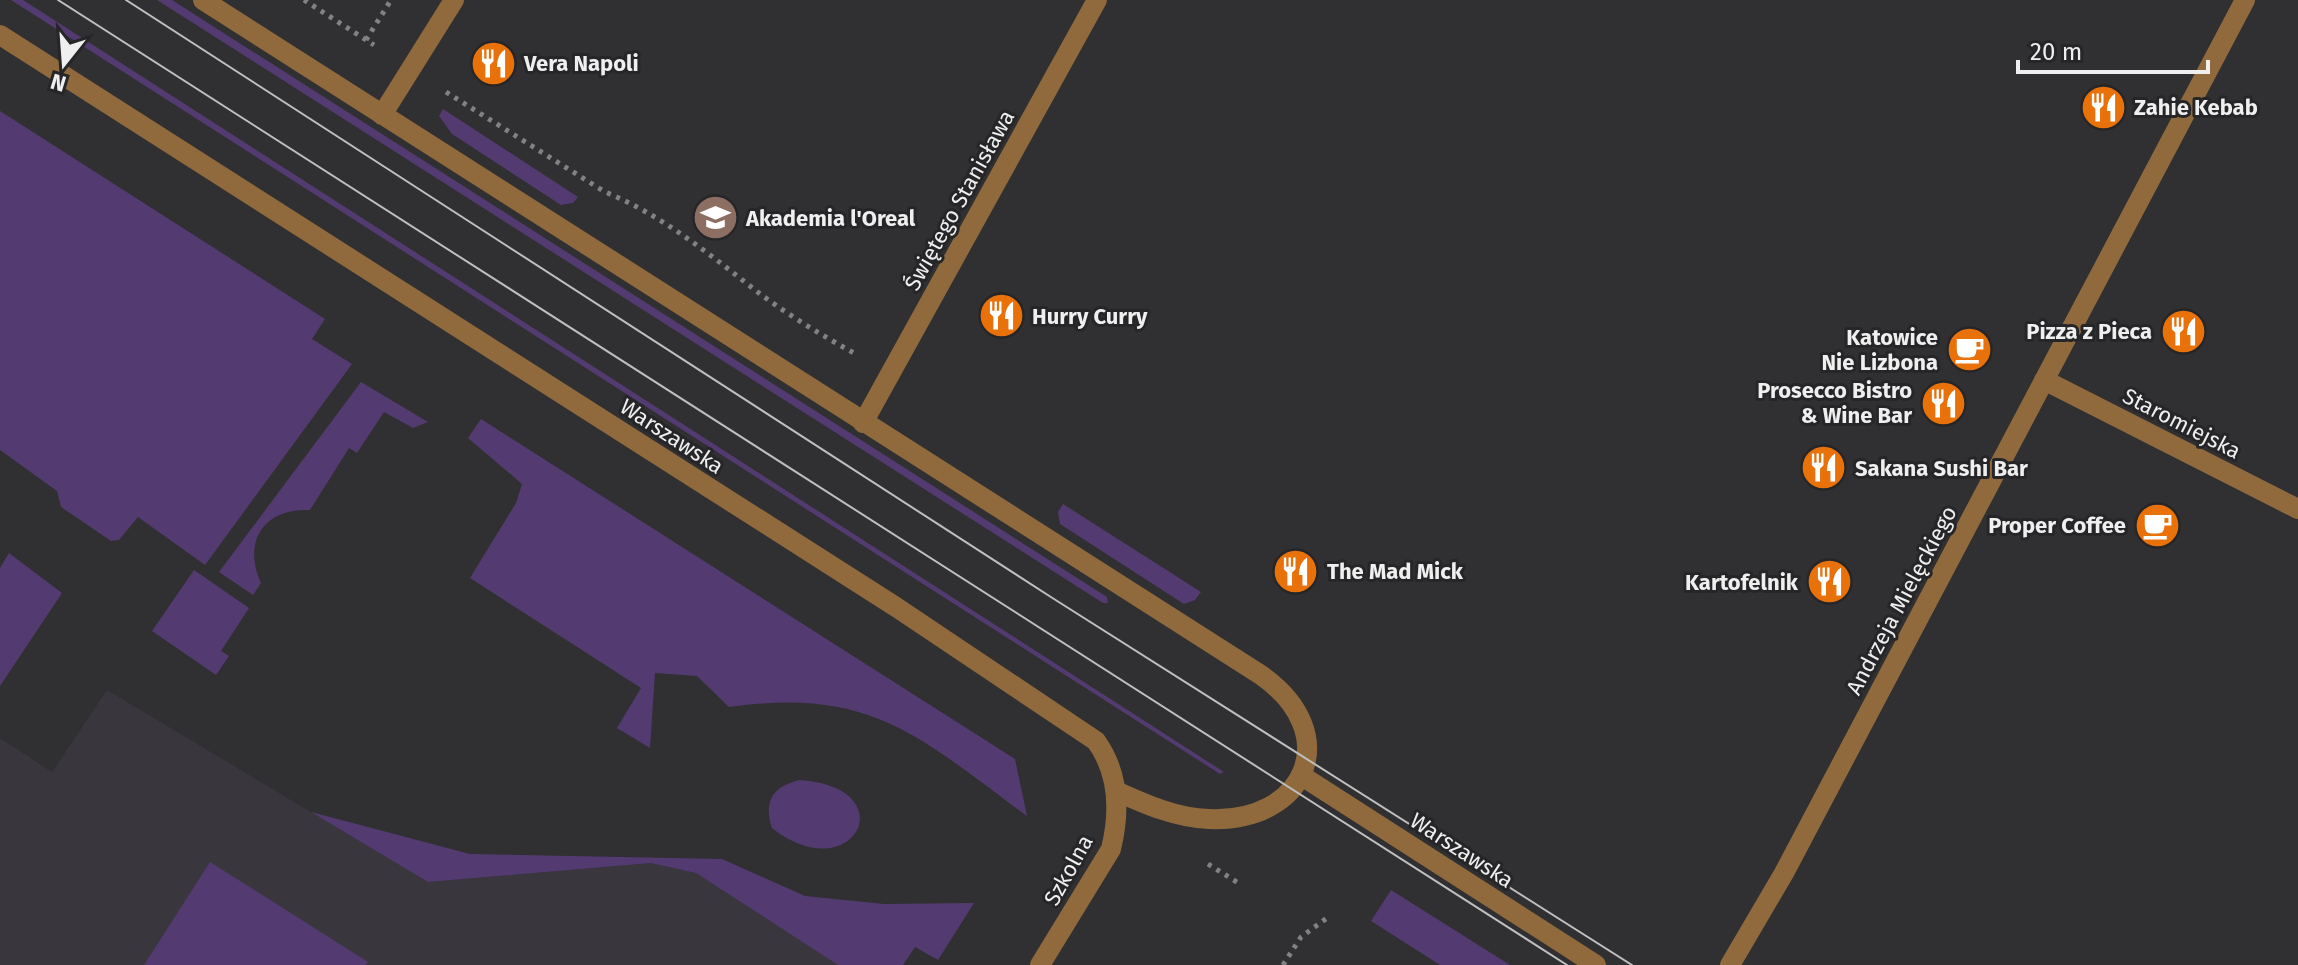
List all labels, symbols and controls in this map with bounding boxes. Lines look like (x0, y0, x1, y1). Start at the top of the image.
north arrow (24, 24, 104, 104)
scale bar (2018, 24, 2208, 74)
text: 20 m (2030, 38, 2082, 66)
restaurant icon: Vera Napoli (469, 39, 517, 87)
place label: Vera Napoli (523, 50, 639, 77)
text: N (47, 68, 69, 98)
restaurant icon: Zahie Kebab (2079, 83, 2127, 131)
place label: Zahie Kebab (2134, 94, 2258, 121)
street label: Świętego Stanisława (899, 105, 1020, 295)
school or university icon: Akademia l'Oreal (691, 194, 739, 242)
place label: Akademia l'Oreal (745, 205, 916, 232)
restaurant icon: Hurry Curry (977, 292, 1025, 340)
place label: Hurry Curry (1032, 303, 1148, 330)
restaurant icon: Pizza z Pieca (2159, 307, 2207, 355)
place label: Pizza z Pieca (2026, 318, 2152, 345)
place label: Katowice Nie Lizbona (1822, 324, 1938, 376)
cafe icon: Katowice Nie Lizbona (1945, 326, 1993, 374)
place label: Prosecco Bistro & Wine Bar (1757, 377, 1912, 429)
restaurant icon: Prosecco Bistro & Wine Bar (1919, 379, 1967, 427)
street label: Staromiejska (2118, 382, 2245, 465)
street label: Warszawska (615, 393, 729, 480)
restaurant icon: Sakana Sushi Bar (1800, 444, 1848, 492)
place label: Sakana Sushi Bar (1855, 455, 2028, 482)
street label: Andrzeja Mielęckiego (1840, 501, 1963, 699)
cafe icon: Proper Coffee (2133, 501, 2181, 549)
place label: Proper Coffee (1988, 512, 2126, 539)
restaurant icon: The Mad Mick (1272, 547, 1320, 595)
place label: The Mad Mick (1327, 558, 1464, 585)
restaurant icon: Kartofelnik (1805, 558, 1853, 606)
place label: Kartofelnik (1685, 569, 1799, 596)
street label: Warszawska (1405, 807, 1519, 894)
street label: Szkolna (1038, 830, 1099, 910)

